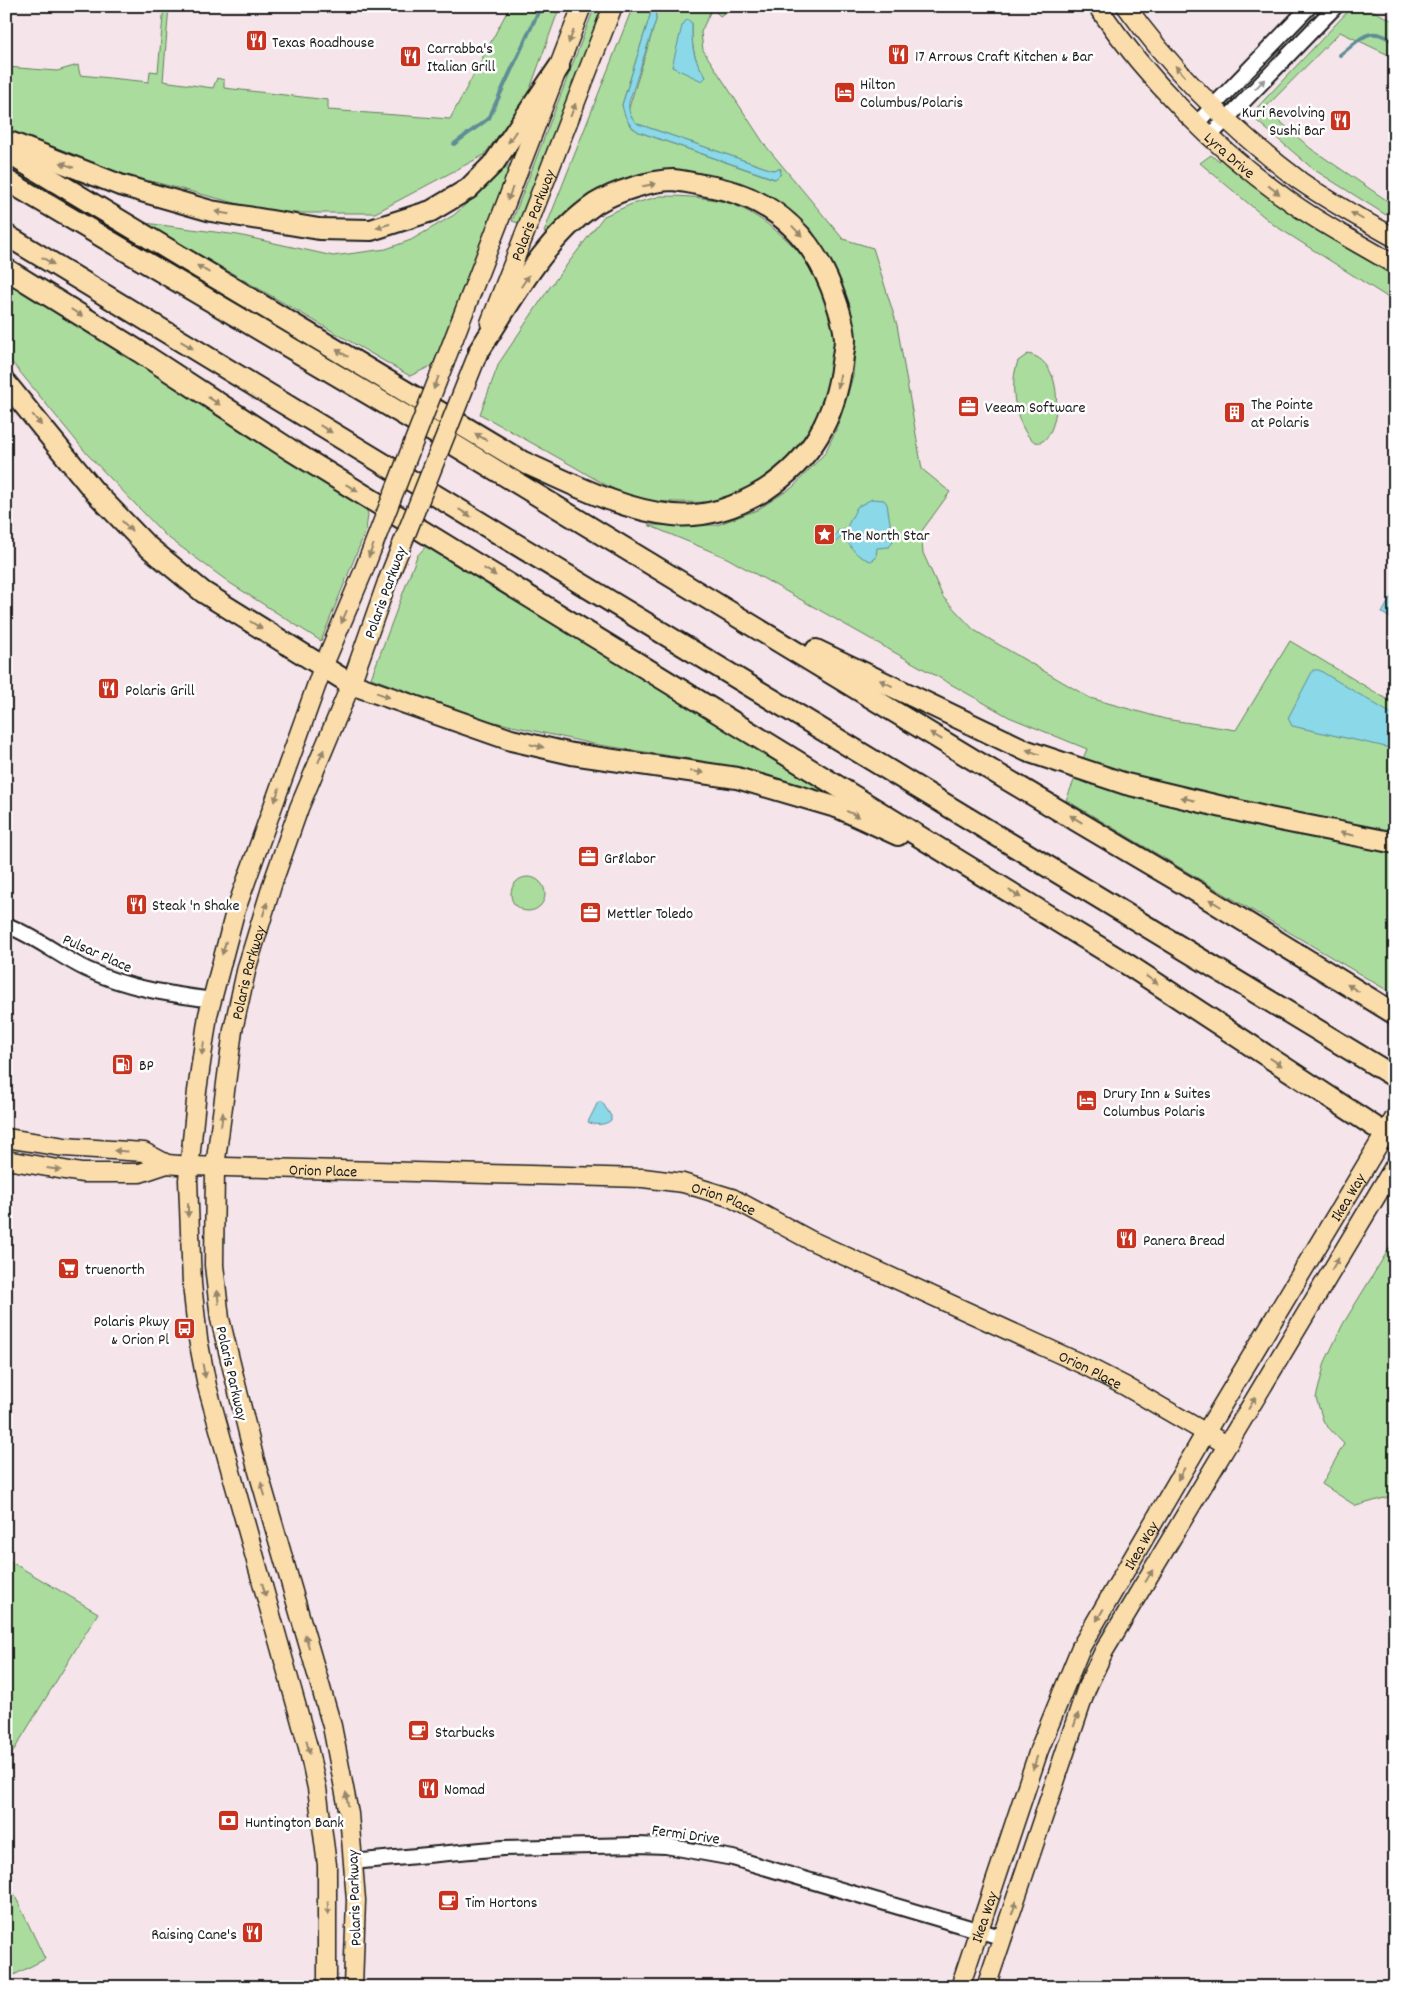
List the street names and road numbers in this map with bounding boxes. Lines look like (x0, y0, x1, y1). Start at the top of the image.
street label: Lyra Drive (1198, 128, 1259, 185)
street label: Polaris Parkway (506, 166, 563, 265)
street label: Polaris Parkway (359, 543, 414, 642)
street label: Polaris Parkway (227, 923, 273, 1022)
street label: Pulsar Place (59, 929, 135, 980)
street label: Orion Place (289, 1160, 357, 1184)
street label: Ikea Way (1326, 1169, 1373, 1227)
street label: Orion Place (688, 1177, 760, 1223)
street label: Polaris Parkway (209, 1324, 253, 1424)
street label: Orion Place (1054, 1346, 1125, 1397)
street label: Ikea Way (1119, 1517, 1166, 1575)
street label: Fermi Drive (650, 1819, 721, 1852)
street label: Polaris Parkway (342, 1849, 369, 1947)
street label: Ikea Way (966, 1888, 1005, 1946)

